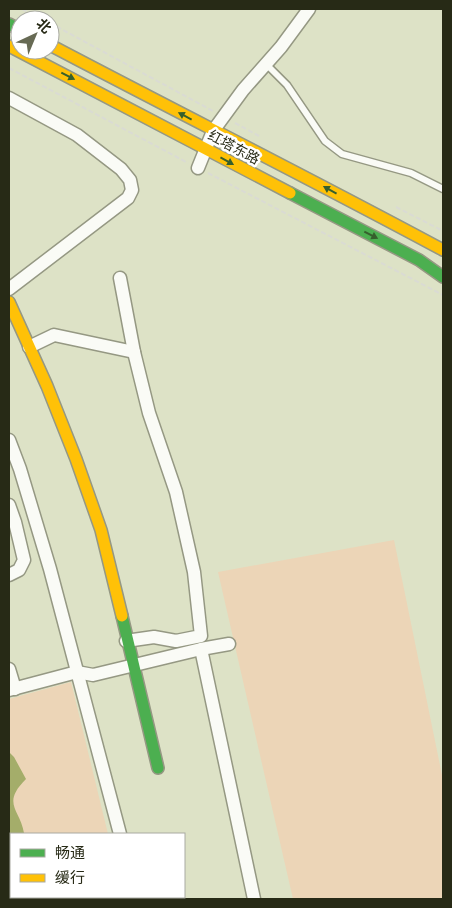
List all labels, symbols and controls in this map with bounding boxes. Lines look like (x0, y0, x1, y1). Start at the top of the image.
north arrow (10, 10, 60, 60)
text: 北 (32, 14, 56, 38)
one-way arrow (60, 72, 75, 80)
one-way arrow (178, 112, 193, 120)
street label: 红塔东路 (205, 125, 263, 169)
one-way arrow (220, 156, 233, 165)
one-way arrow (323, 186, 338, 194)
one-way arrow (364, 231, 378, 239)
legend (10, 833, 185, 898)
text: 畅通 (55, 842, 85, 864)
text: 缓行 (55, 867, 85, 889)

